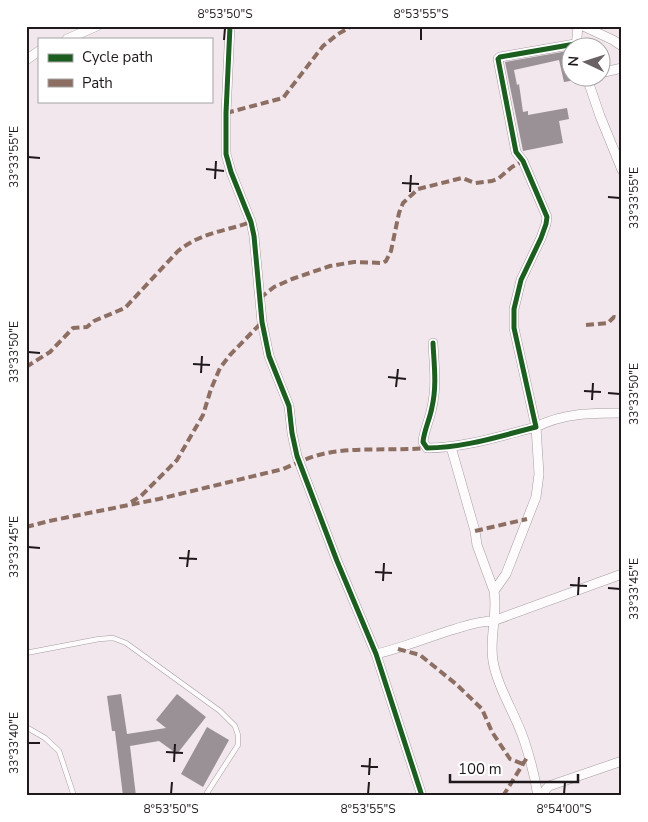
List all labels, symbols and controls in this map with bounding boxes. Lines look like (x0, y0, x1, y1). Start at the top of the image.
text: 8°53'50"S (197, 6, 253, 22)
text: 8°53'55"S (393, 6, 449, 22)
legend (38, 38, 212, 102)
north arrow (560, 38, 610, 88)
text: Cycle path (82, 47, 153, 67)
text: N (564, 55, 583, 67)
text: Path (82, 73, 113, 93)
text: 33°33'55"E (6, 126, 22, 188)
text: 33°33'55"E (626, 167, 642, 229)
text: 33°33'50"E (6, 321, 22, 383)
text: 33°33'50"E (626, 363, 642, 425)
text: 33°33'45"E (6, 516, 22, 578)
text: 33°33'45"E (626, 558, 642, 620)
text: 33°33'40"E (6, 712, 22, 774)
scale bar (450, 752, 578, 784)
text: 100 m (458, 759, 502, 779)
text: 8°53'50"S (143, 801, 199, 817)
text: 8°53'55"S (340, 801, 396, 817)
text: 8°54'00"S (536, 801, 592, 817)

